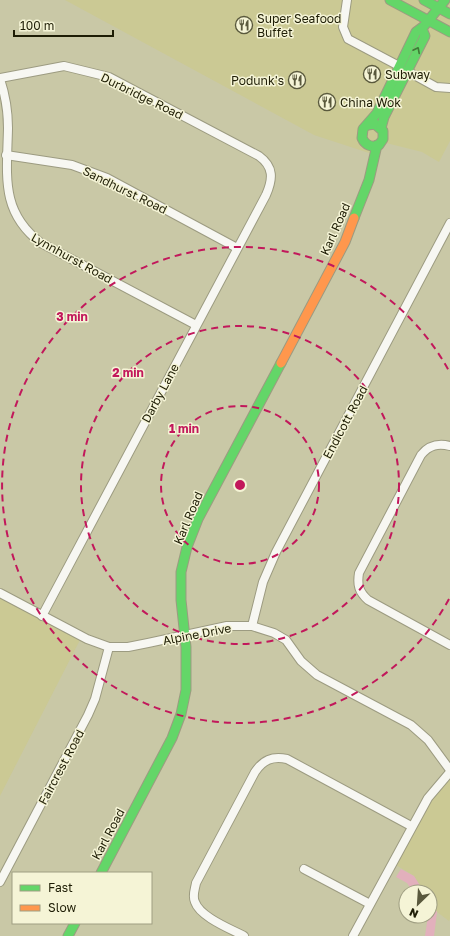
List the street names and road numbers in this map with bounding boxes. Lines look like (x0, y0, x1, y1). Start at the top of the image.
street label: Durbridge Road (98, 70, 186, 122)
street label: Sandhurst Road (80, 163, 170, 217)
street label: Karl Road (317, 200, 353, 258)
street label: Lynnhurst Road (29, 230, 115, 286)
street label: Darby Lane (138, 361, 182, 425)
street label: Endicott Road (319, 383, 371, 461)
street label: Karl Road (170, 489, 206, 547)
street label: Alpine Drive (162, 620, 232, 648)
street label: Faircrest Road (35, 727, 87, 807)
street label: Karl Road (88, 806, 128, 862)

